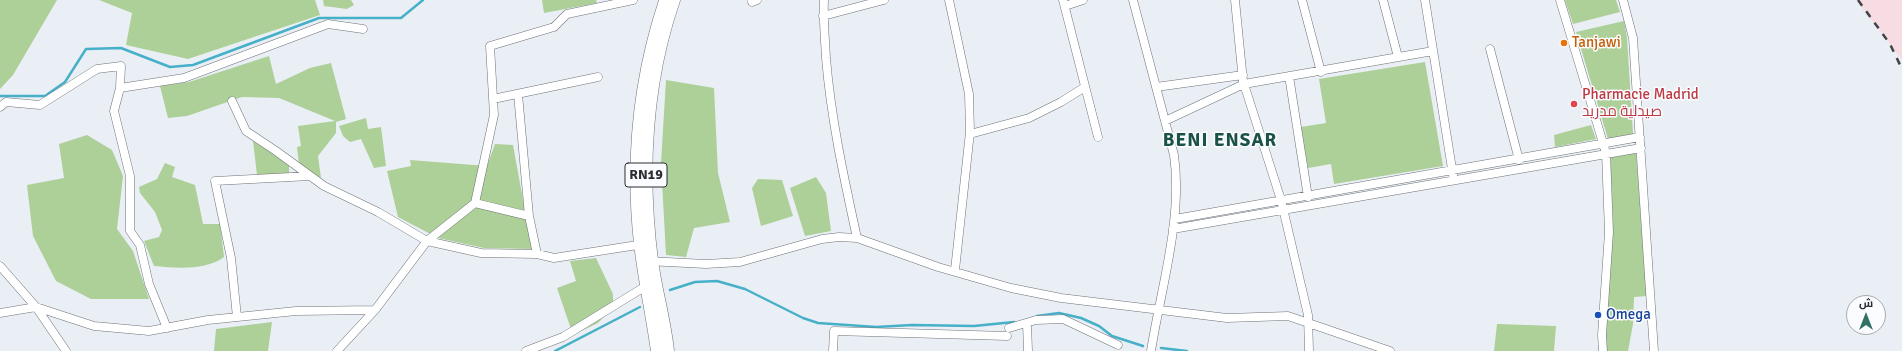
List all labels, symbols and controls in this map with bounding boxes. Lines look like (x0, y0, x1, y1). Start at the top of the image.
place label: Tanjawi (1572, 34, 1621, 52)
marker: Tanjawi (1559, 38, 1569, 48)
place label: Pharmacie Madrid صيدلية مدريد (1582, 86, 1699, 121)
marker: Pharmacie Madrid صيدلية مدريد (1569, 99, 1579, 109)
district label: BENI ENSAR (1163, 130, 1277, 152)
road number: RN19 (625, 163, 667, 187)
north arrow (1846, 295, 1886, 335)
text: ش (1859, 297, 1873, 310)
place label: Omega (1606, 306, 1651, 324)
marker: Omega (1593, 310, 1603, 320)

